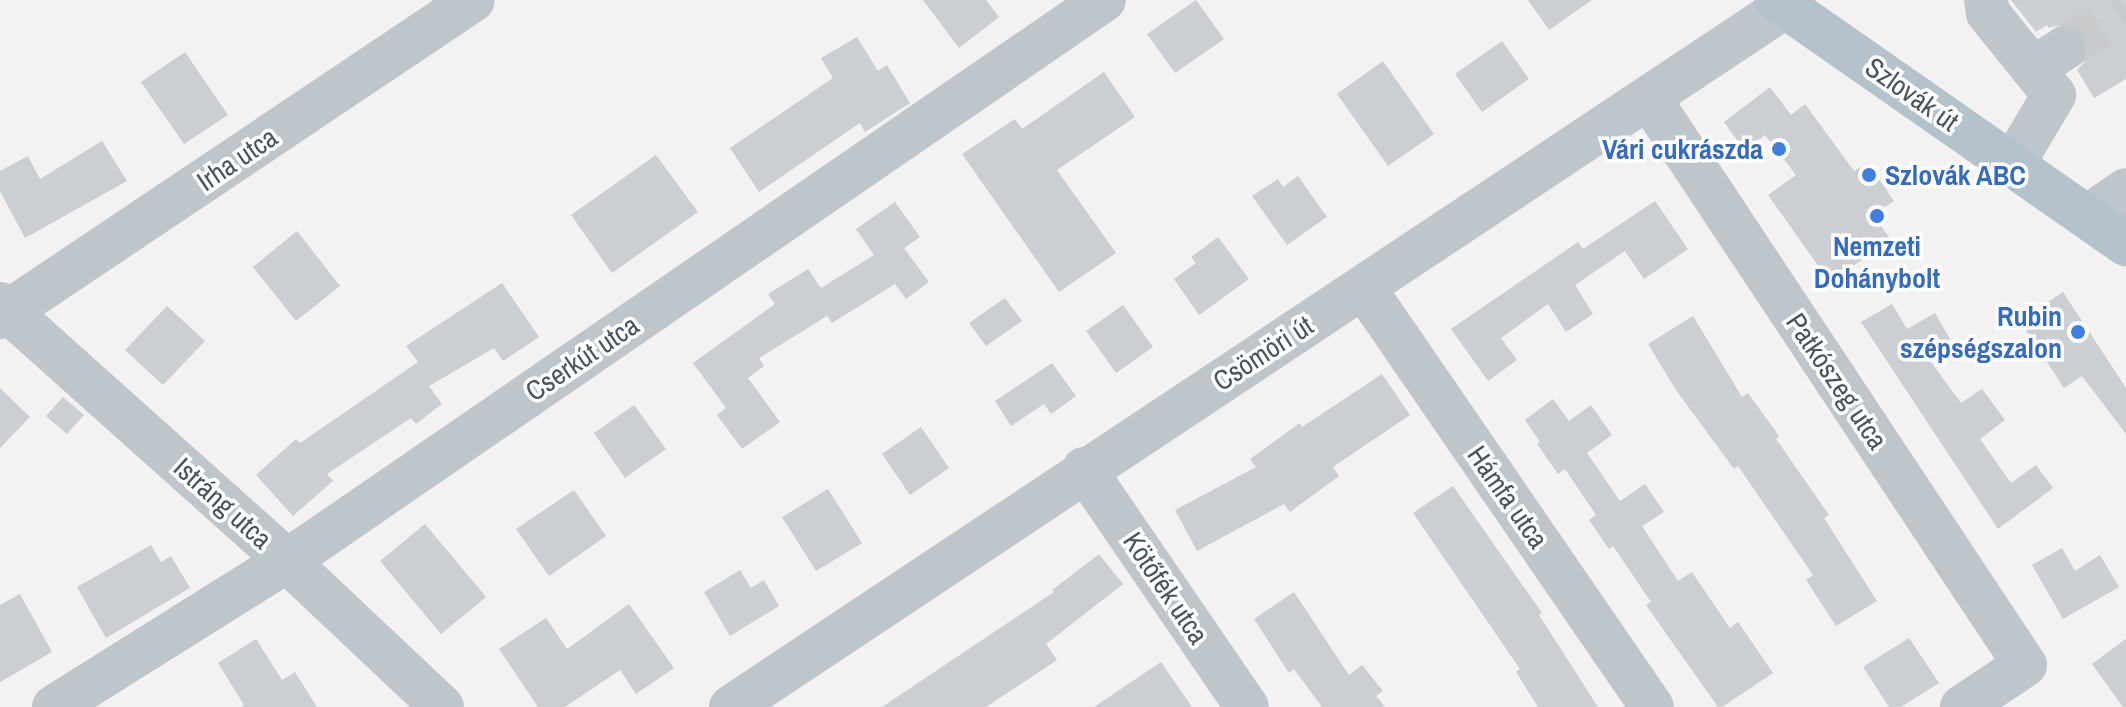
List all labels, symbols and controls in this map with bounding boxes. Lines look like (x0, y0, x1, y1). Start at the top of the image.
street label: Szlovák út (1859, 50, 1965, 138)
street label: Irha utca (191, 120, 283, 198)
place label: Vári cukrászda (1602, 132, 1763, 166)
marker: Vári cukrászda (1770, 140, 1788, 158)
place label: Szlovák ABC (1885, 158, 2027, 192)
marker: Szlovák ABC (1860, 166, 1878, 184)
marker: Nemzeti Dohánybolt (1868, 207, 1886, 225)
place label: Nemzeti Dohánybolt (1814, 229, 1940, 295)
place label: Rubin szépségszalon (1900, 299, 2062, 365)
street label: Patkószeg utca (1779, 307, 1895, 455)
street label: Cserkút utca (519, 308, 645, 408)
street label: Csömöri út (1207, 308, 1319, 398)
marker: Rubin szépségszalon (2069, 323, 2087, 341)
street label: Hámfa utca (1461, 439, 1555, 555)
street label: Istráng utca (167, 450, 279, 556)
street label: Kötőfék utca (1116, 526, 1216, 650)

